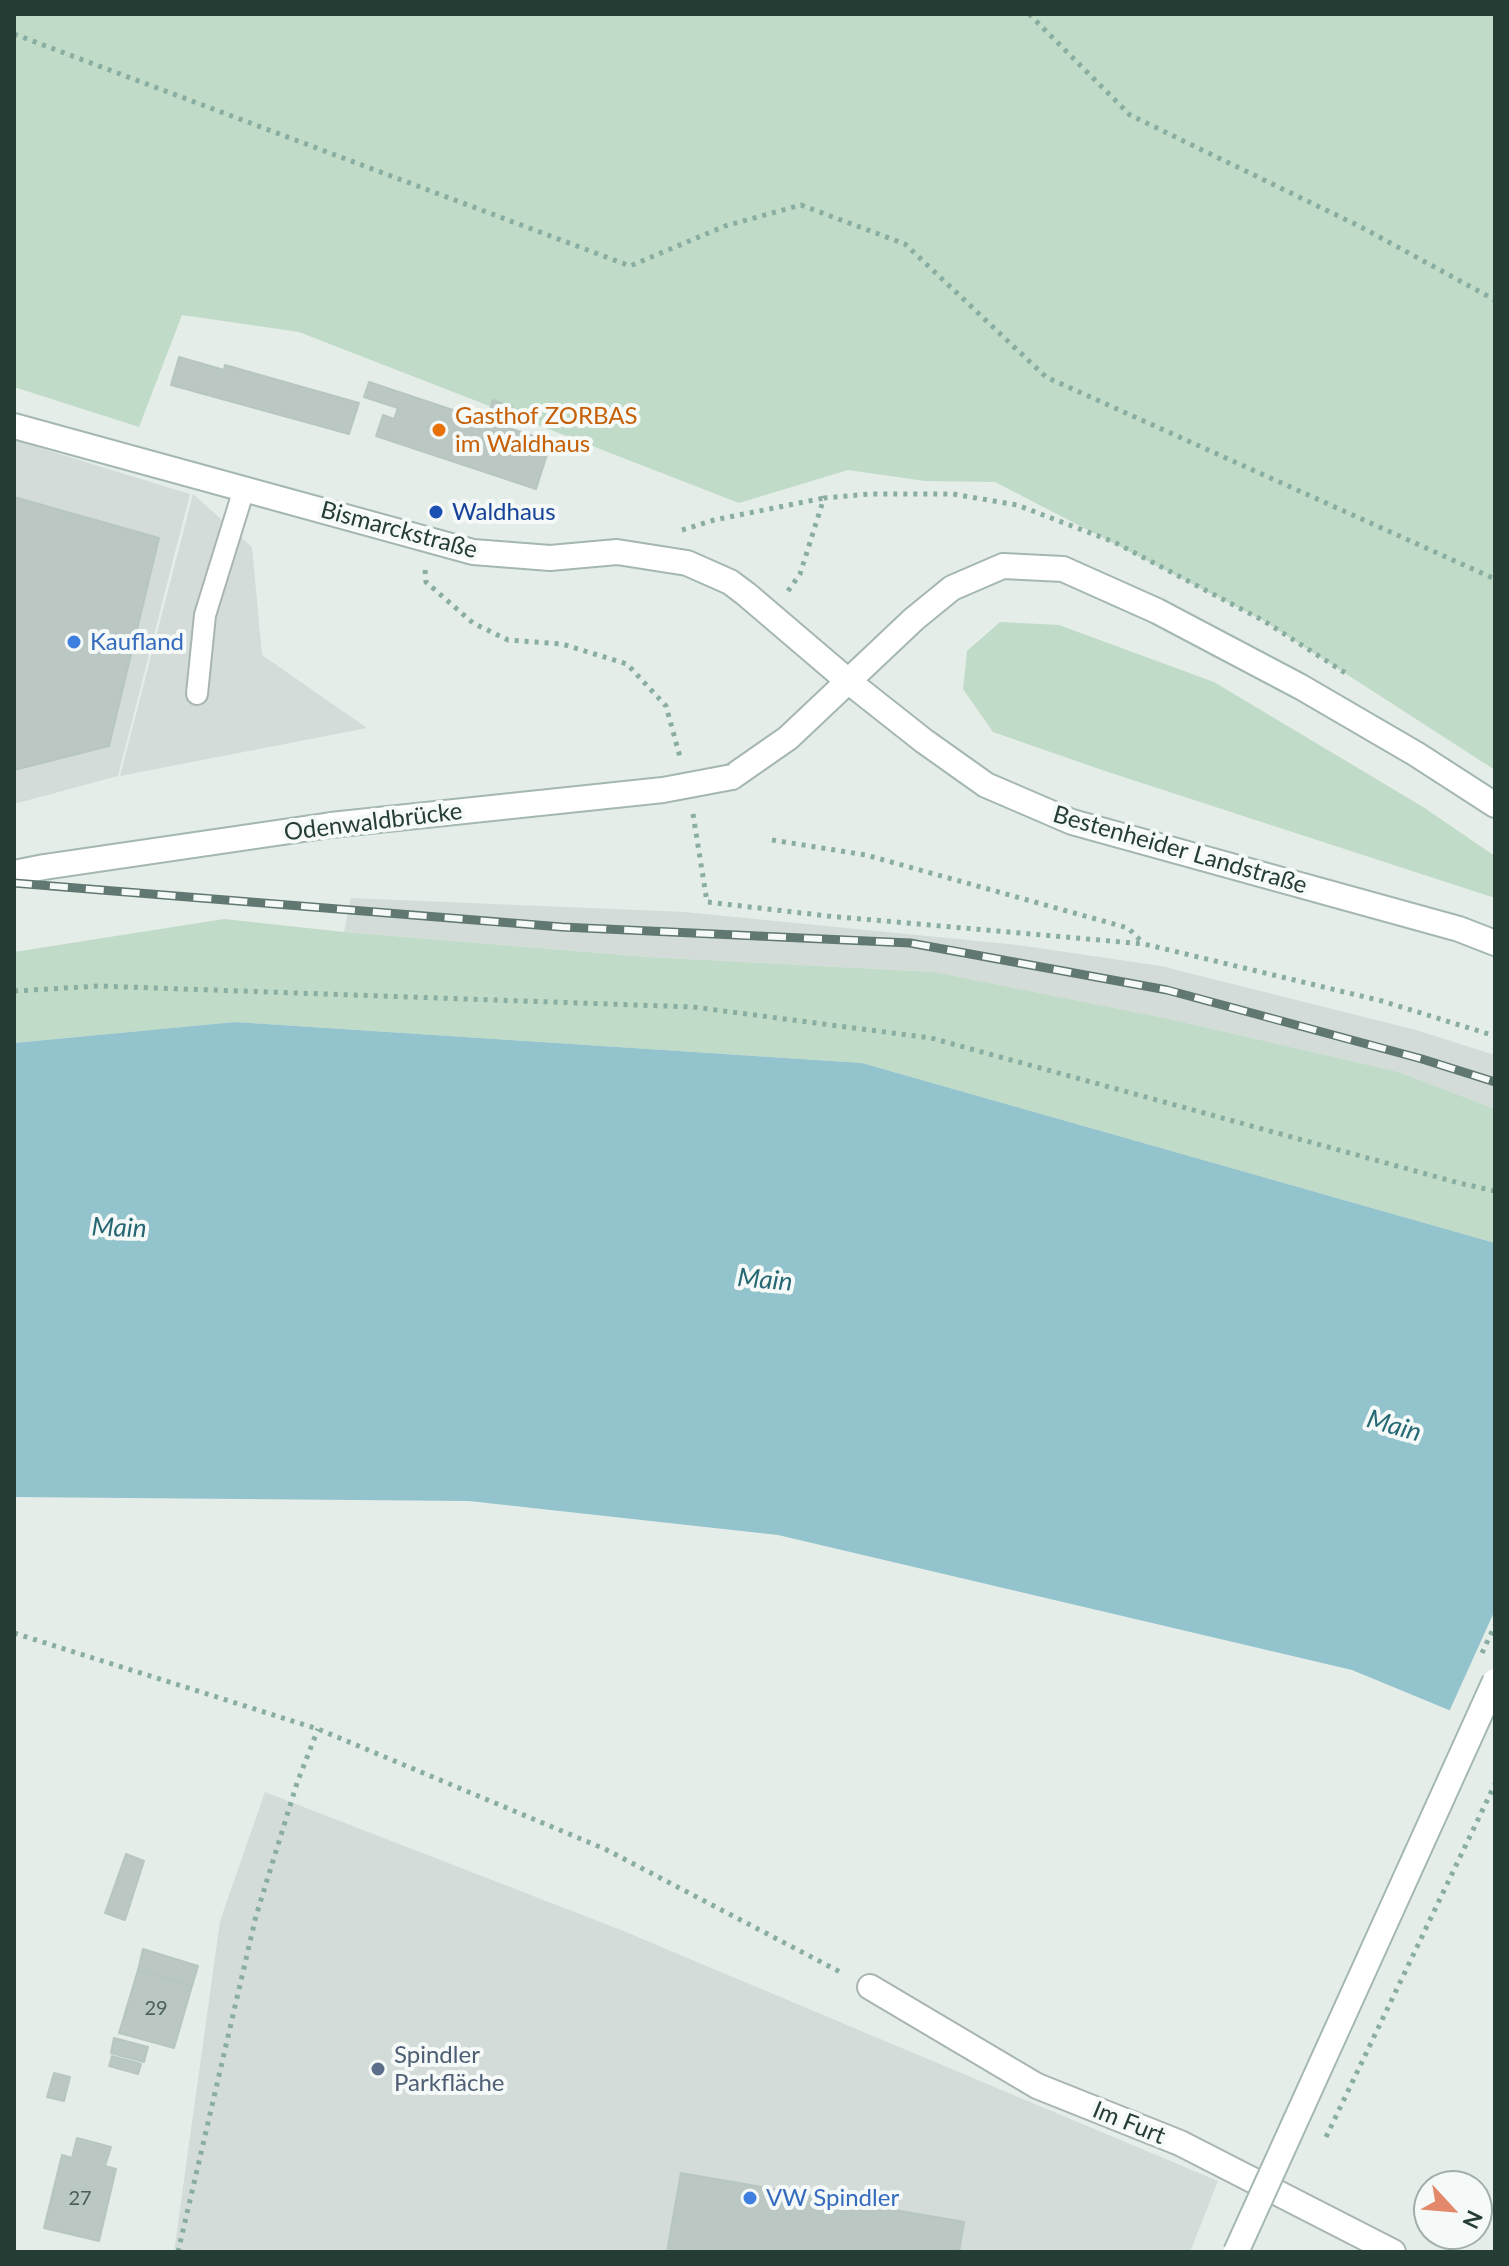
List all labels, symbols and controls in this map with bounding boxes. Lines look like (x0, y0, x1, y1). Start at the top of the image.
place label: Gasthof ZORBAS im Waldhaus (455, 402, 638, 458)
marker: Gasthof ZORBAS im Waldhaus (430, 421, 448, 439)
street label: Bismarckstraße (317, 495, 481, 565)
place label: Waldhaus (452, 498, 556, 526)
marker: Waldhaus (427, 503, 445, 521)
place label: Kaufland (90, 628, 184, 656)
marker: Kaufland (65, 633, 83, 651)
street label: Odenwaldbrücke (282, 797, 464, 847)
street label: Bestenheider Landstraße (1050, 800, 1310, 900)
water label: Main (91, 1211, 147, 1245)
water label: Main (736, 1262, 794, 1298)
water label: Main (1363, 1403, 1425, 1449)
house number: 29 (144, 1997, 168, 2021)
place label: Spindler Parkfläche (394, 2041, 504, 2097)
marker: Spindler Parkfläche (369, 2060, 387, 2078)
street label: Im Furt (1088, 2095, 1170, 2151)
north arrow (1413, 2170, 1493, 2250)
place label: VW Spindler (766, 2184, 899, 2212)
house number: 27 (68, 2187, 92, 2211)
marker: VW Spindler (741, 2189, 759, 2207)
text: N (1457, 2206, 1489, 2233)

